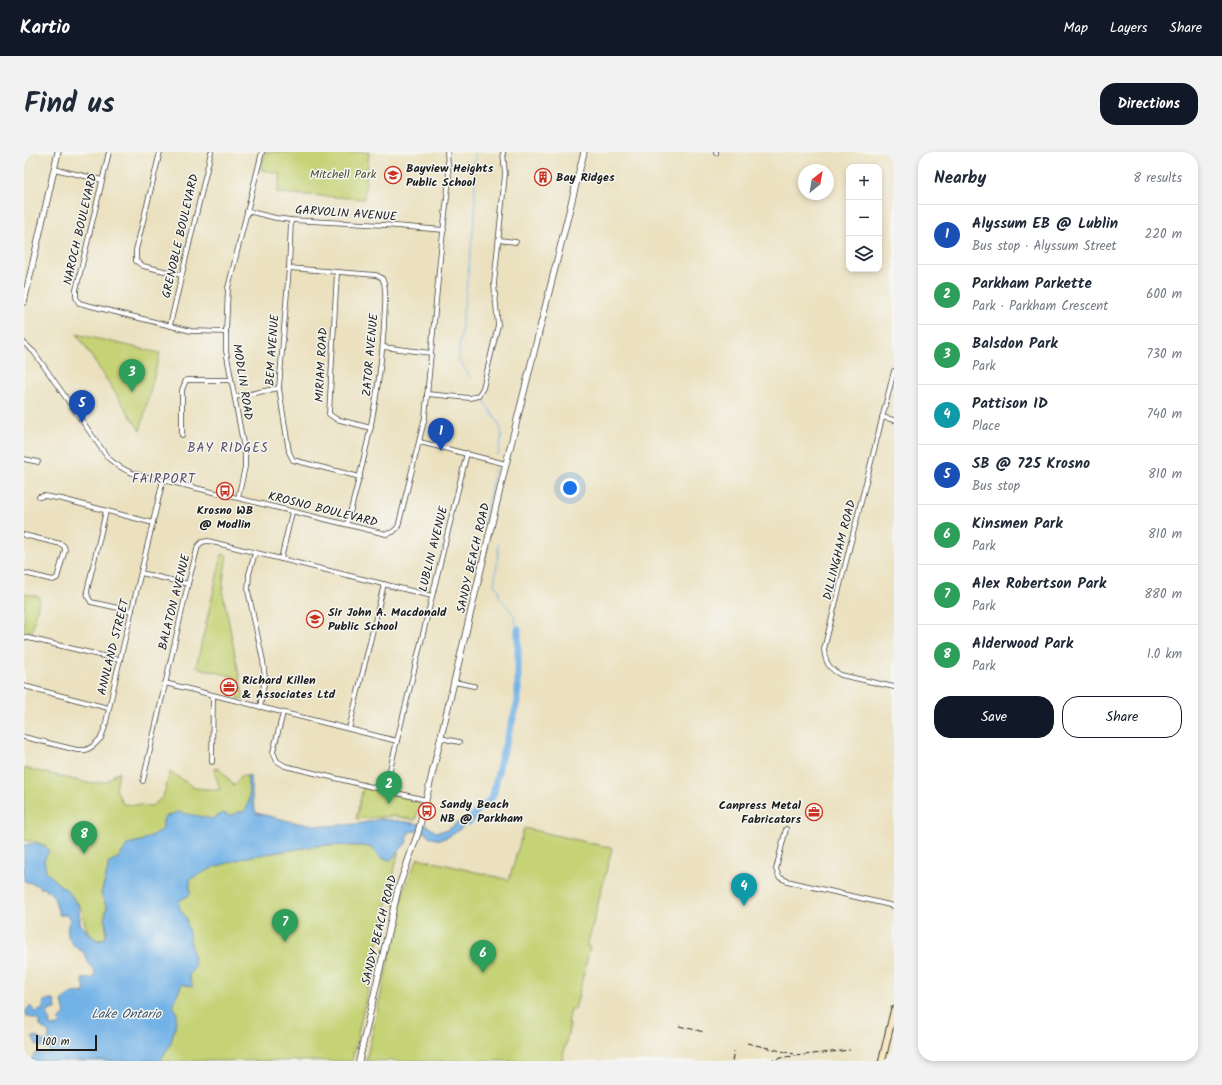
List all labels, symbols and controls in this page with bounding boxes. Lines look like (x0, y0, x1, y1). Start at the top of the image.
text: Kartio (20, 13, 70, 43)
text: Map (1064, 17, 1088, 39)
text: Layers (1110, 17, 1148, 39)
text: Share (1170, 17, 1202, 39)
text: Find us (24, 82, 115, 127)
button: Directions (1100, 83, 1198, 125)
place label: Bayview Heights Public School (406, 159, 494, 192)
north arrow (798, 164, 834, 200)
map controls (846, 164, 882, 272)
button: + (846, 164, 882, 200)
park label: Mitchell Park (310, 165, 377, 184)
school or university icon: Bayview Heights Public School (383, 165, 403, 185)
text: Nearby (934, 165, 986, 192)
building icon: Bay Ridges (533, 167, 553, 187)
place label: Bay Ridges (556, 168, 615, 187)
text: 8 results (1133, 168, 1182, 189)
street label: NAROCH BOULEVARD (58, 171, 103, 287)
street label: GRENOBLE BOULEVARD (157, 172, 204, 300)
street label: GARVOLIN AVENUE (295, 200, 398, 227)
button: − (846, 200, 882, 236)
text: Alyssum EB @ Lublin (972, 212, 1118, 236)
text: 1 (945, 224, 949, 245)
text: 220 m (1145, 224, 1182, 245)
button: layers (846, 236, 882, 272)
text: Bus stop · Alyssum Street (972, 236, 1117, 257)
text: Parkham Parkette (972, 272, 1092, 296)
text: 2 (943, 284, 951, 305)
text: 600 m (1146, 284, 1182, 305)
text: Park · Parkham Crescent (972, 296, 1108, 317)
street label: ZATOR AVENUE (357, 312, 384, 397)
street label: BEM AVENUE (261, 313, 285, 387)
street label: MIRIAM ROAD (310, 327, 333, 403)
text: Balsdon Park (972, 332, 1058, 356)
street label: MODLIN ROAD (227, 342, 258, 422)
text: 3 (943, 344, 951, 365)
text: 730 m (1147, 344, 1182, 365)
text: Park (972, 356, 996, 377)
pin: 3 (119, 359, 145, 392)
pin: 5 (69, 390, 95, 423)
text: Pattison ID (972, 392, 1048, 416)
text: 4 (943, 404, 951, 425)
text: 740 m (1147, 404, 1182, 425)
text: Place (972, 416, 1000, 437)
pin: 1 (428, 418, 454, 451)
district label: BAY RIDGES (187, 438, 269, 459)
text: SB @ 725 Krosno (972, 452, 1090, 476)
text: 5 (944, 464, 950, 485)
text: 810 m (1148, 464, 1182, 485)
district label: FAIRPORT (132, 469, 196, 490)
text: Bus stop (972, 476, 1020, 497)
your location (560, 478, 580, 498)
bus stop icon: Krosno WB @ Modlin (215, 481, 235, 501)
street label: KROSNO BOULEVARD (266, 487, 380, 532)
street label: DILLINGHAM ROAD (818, 498, 861, 602)
place label: Krosno WB @ Modlin (197, 501, 253, 534)
street label: SANDY BEACH ROAD (452, 501, 495, 615)
street label: LUBLIN AVENUE (414, 503, 454, 594)
text: Kinsmen Park (972, 512, 1063, 536)
text: 6 (943, 524, 951, 545)
text: 810 m (1148, 524, 1182, 545)
text: Park (972, 536, 996, 557)
street label: BALATON AVENUE (153, 551, 196, 652)
text: Alex Robertson Park (972, 572, 1106, 596)
text: 7 (944, 584, 950, 605)
text: 880 m (1144, 584, 1182, 605)
street label: ANNLAND STREET (92, 596, 135, 697)
text: Park (972, 596, 996, 617)
place label: Sir John A. Macdonald Public School (328, 603, 447, 636)
school or university icon: Sir John A. Macdonald Public School (305, 609, 325, 629)
text: Alderwood Park (972, 632, 1073, 656)
text: 8 (943, 644, 951, 665)
text: 1.0 km (1147, 644, 1182, 665)
text: Park (972, 656, 996, 677)
place label: Richard Killen & Associates Ltd (242, 671, 336, 704)
office icon: Richard Killen & Associates Ltd (219, 677, 239, 697)
button: Save (934, 696, 1054, 738)
button: Share (1062, 696, 1182, 738)
pin: 2 (376, 771, 402, 804)
place label: Sandy Beach NB @ Parkham (440, 795, 523, 828)
place label: Canpress Metal Fabricators (719, 796, 802, 829)
bus stop icon: Sandy Beach NB @ Parkham (417, 801, 437, 821)
office icon: Canpress Metal Fabricators (804, 802, 824, 822)
pin: 8 (71, 821, 97, 854)
street label: SANDY BEACH ROAD (357, 873, 402, 987)
pin: 4 (731, 873, 757, 906)
pin: 7 (272, 909, 298, 942)
pin: 6 (470, 940, 496, 973)
water label: Lake Ontario (91, 1004, 162, 1025)
scale bar (36, 1033, 97, 1052)
text: 100 m (42, 1033, 70, 1051)

